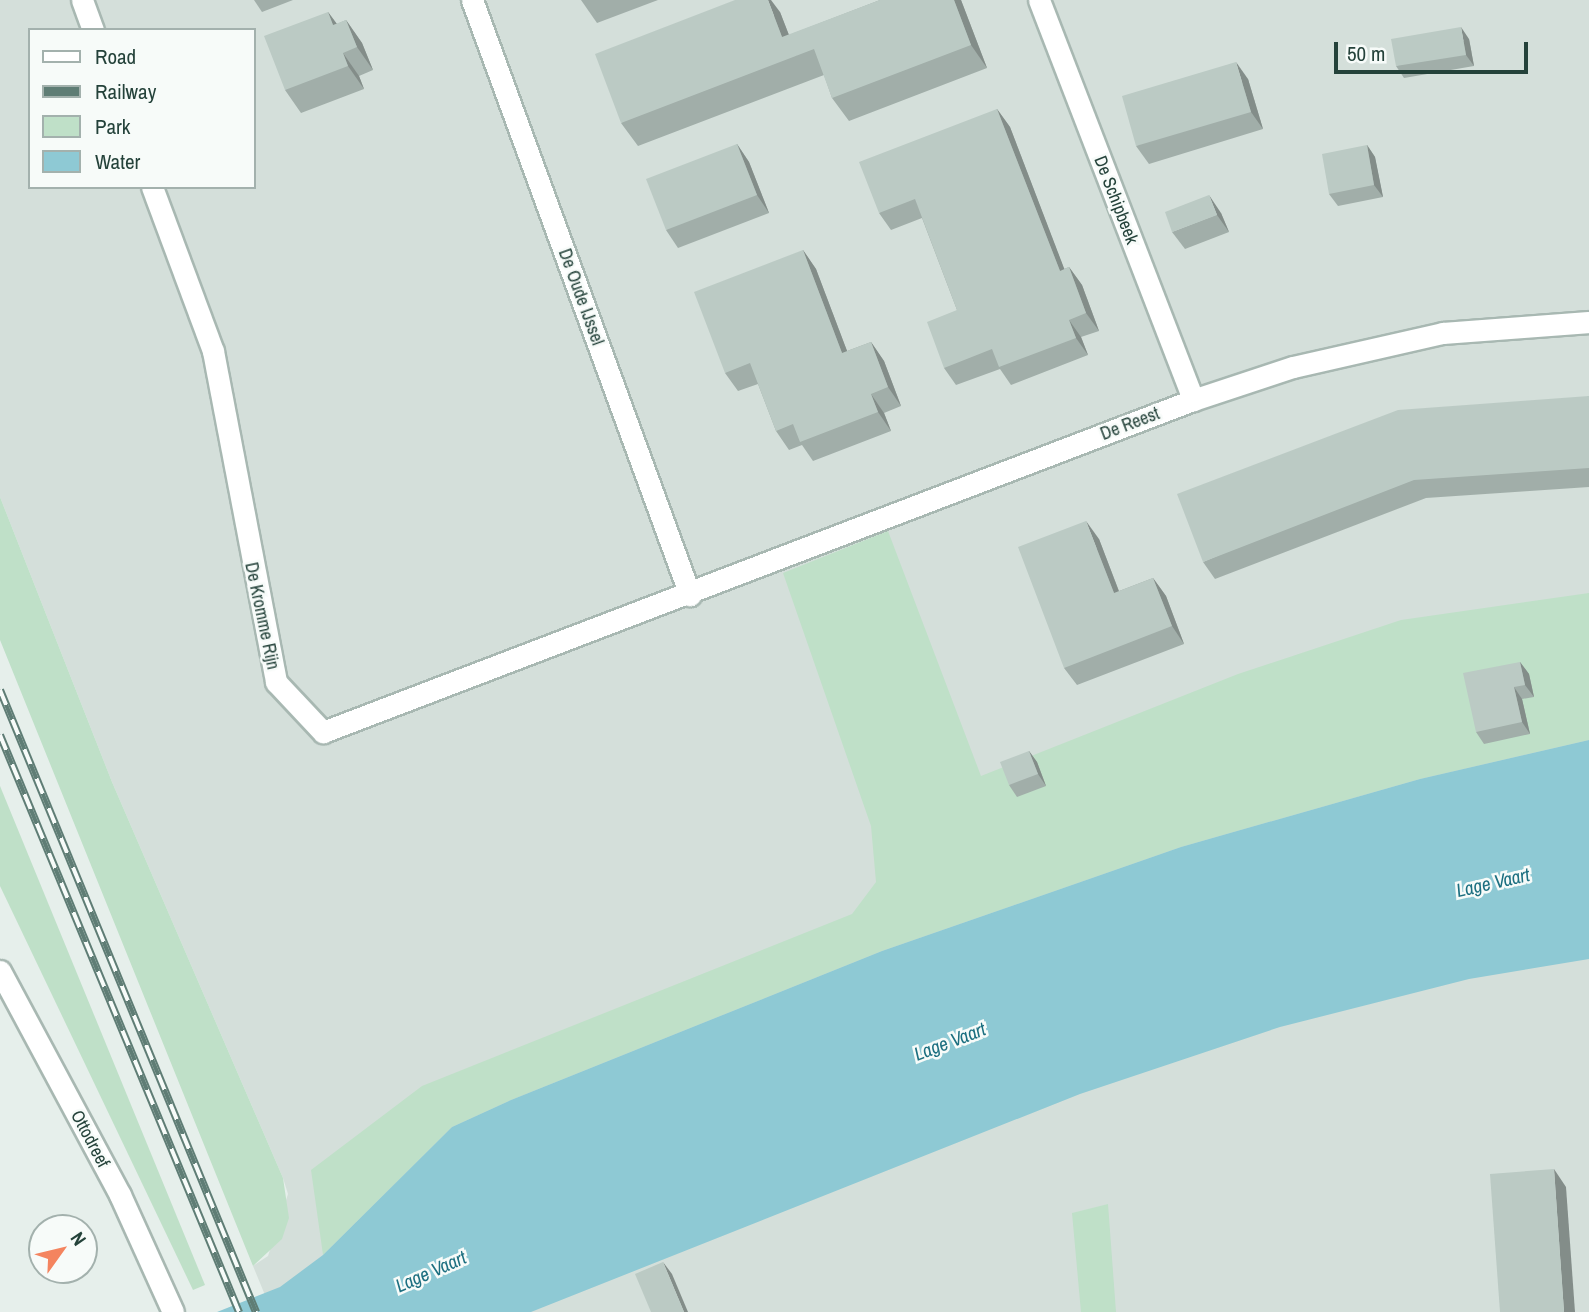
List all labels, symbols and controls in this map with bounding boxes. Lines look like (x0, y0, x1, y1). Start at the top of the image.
legend (28, 28, 256, 189)
scale bar (1337, 28, 1531, 72)
text: 50 m (1347, 39, 1385, 68)
text: Road (95, 42, 136, 71)
text: Railway (95, 77, 156, 106)
text: Park (95, 112, 130, 141)
text: Water (95, 147, 140, 176)
street label: De Schipbeek (1089, 153, 1143, 247)
street label: De Oude IJssel (554, 246, 608, 348)
street label: De Reest (1097, 403, 1163, 445)
street label: De Kromme Rijn (240, 560, 284, 672)
water label: Lage Vaart (1454, 863, 1532, 903)
water label: Lage Vaart (911, 1018, 989, 1066)
street label: Ottodreef (66, 1107, 114, 1171)
north arrow (28, 1214, 98, 1284)
text: N (65, 1226, 93, 1250)
water label: Lage Vaart (392, 1246, 470, 1298)

